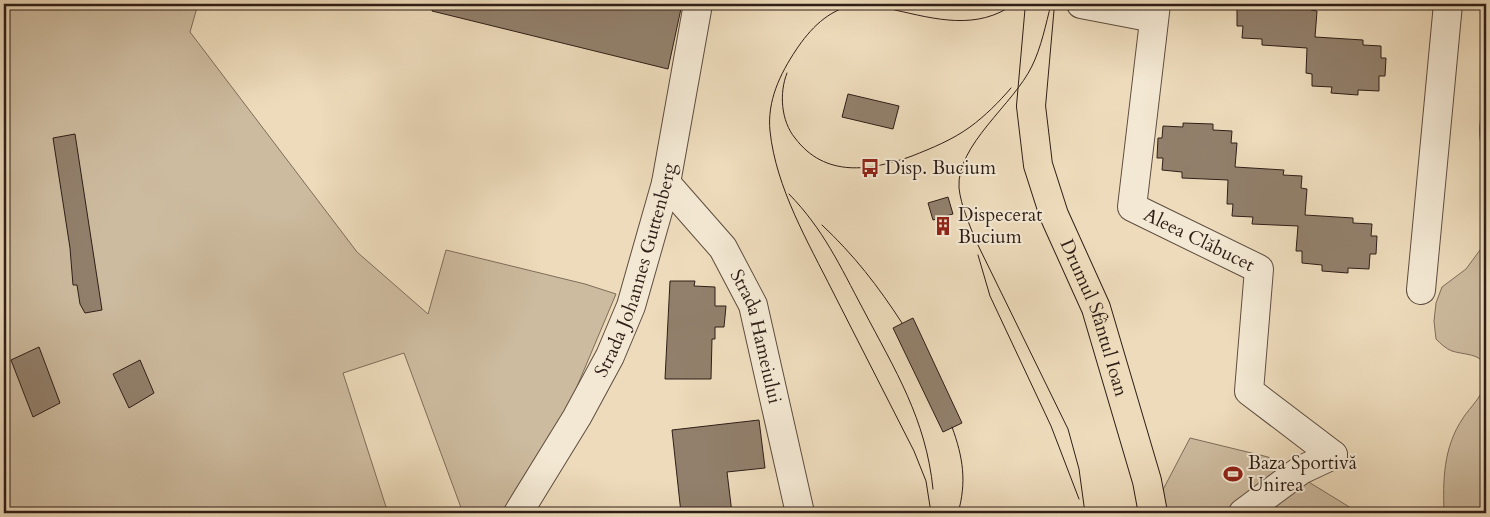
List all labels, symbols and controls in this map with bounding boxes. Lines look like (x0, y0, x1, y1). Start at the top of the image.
place label: Disp. Bucium (885, 155, 997, 181)
bus stop icon: Disp. Bucium (859, 157, 881, 179)
street label: Strada Johannes Guttenberg (588, 161, 682, 382)
place label: Dispecerat Bucium (958, 202, 1042, 250)
street label: Aleea Clăbucet (1139, 202, 1259, 278)
building icon: Dispecerat Bucium (932, 215, 954, 237)
street label: Drumul Sfântul Ioan (1054, 235, 1134, 400)
street label: Strada Hameiului (724, 265, 788, 406)
place label: Baza Sportivă Unirea (1248, 450, 1357, 498)
sports icon: Baza Sportivă Unirea (1222, 463, 1244, 485)

